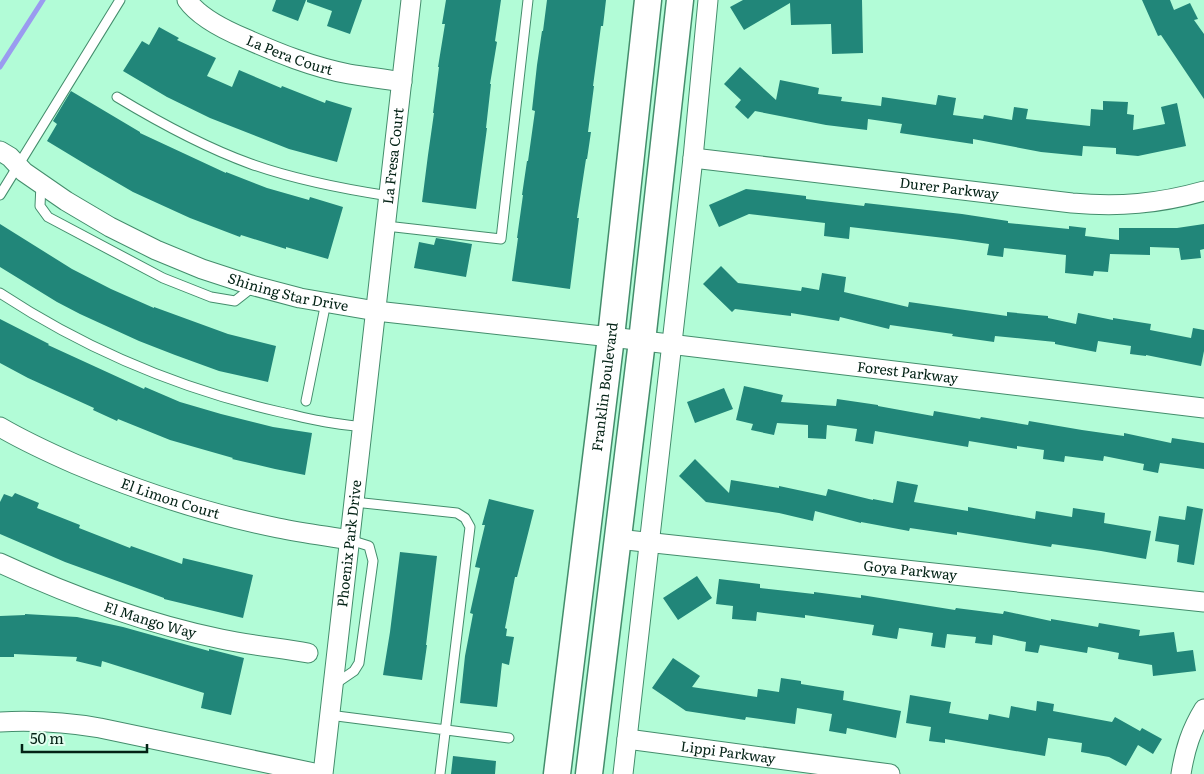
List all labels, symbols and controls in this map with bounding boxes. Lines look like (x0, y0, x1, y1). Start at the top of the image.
street label: La Pera Court (243, 29, 335, 79)
street label: La Fresa Court (377, 106, 408, 205)
street label: Durer Parkway (899, 172, 1001, 203)
street label: Shining Star Drive (226, 267, 350, 315)
street label: Franklin Boulevard (586, 321, 622, 453)
street label: Forest Parkway (856, 356, 960, 388)
street label: El Limon Court (118, 472, 222, 523)
street label: Phoenix Park Drive (331, 479, 365, 608)
street label: Goya Parkway (863, 555, 959, 585)
street label: El Mango Way (102, 596, 200, 642)
scale bar (22, 722, 148, 754)
text: 50 m (30, 726, 64, 749)
street label: Lippi Parkway (680, 735, 778, 768)

